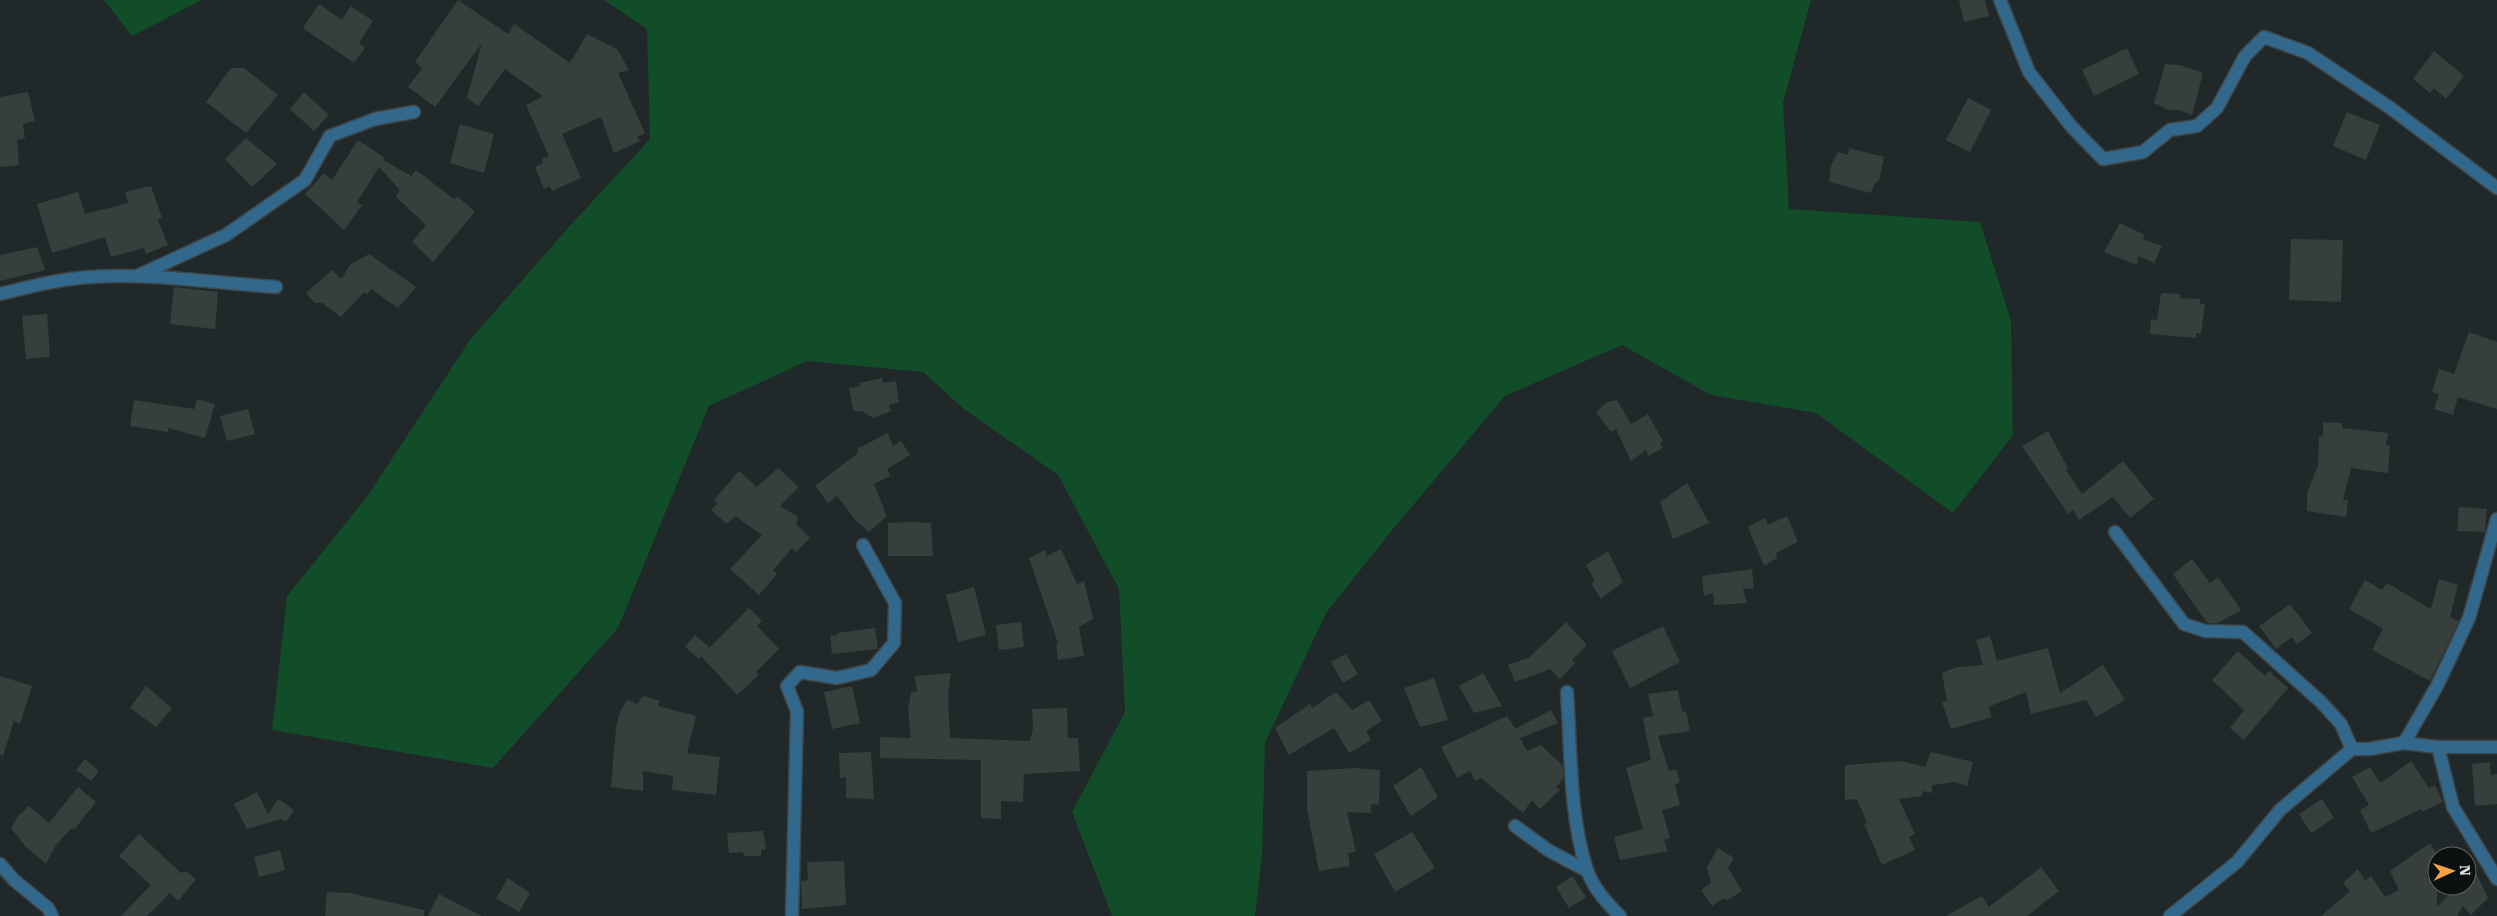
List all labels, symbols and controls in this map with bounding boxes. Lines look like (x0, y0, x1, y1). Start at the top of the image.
north arrow (2427, 846, 2477, 896)
text: N (2457, 865, 2473, 876)

